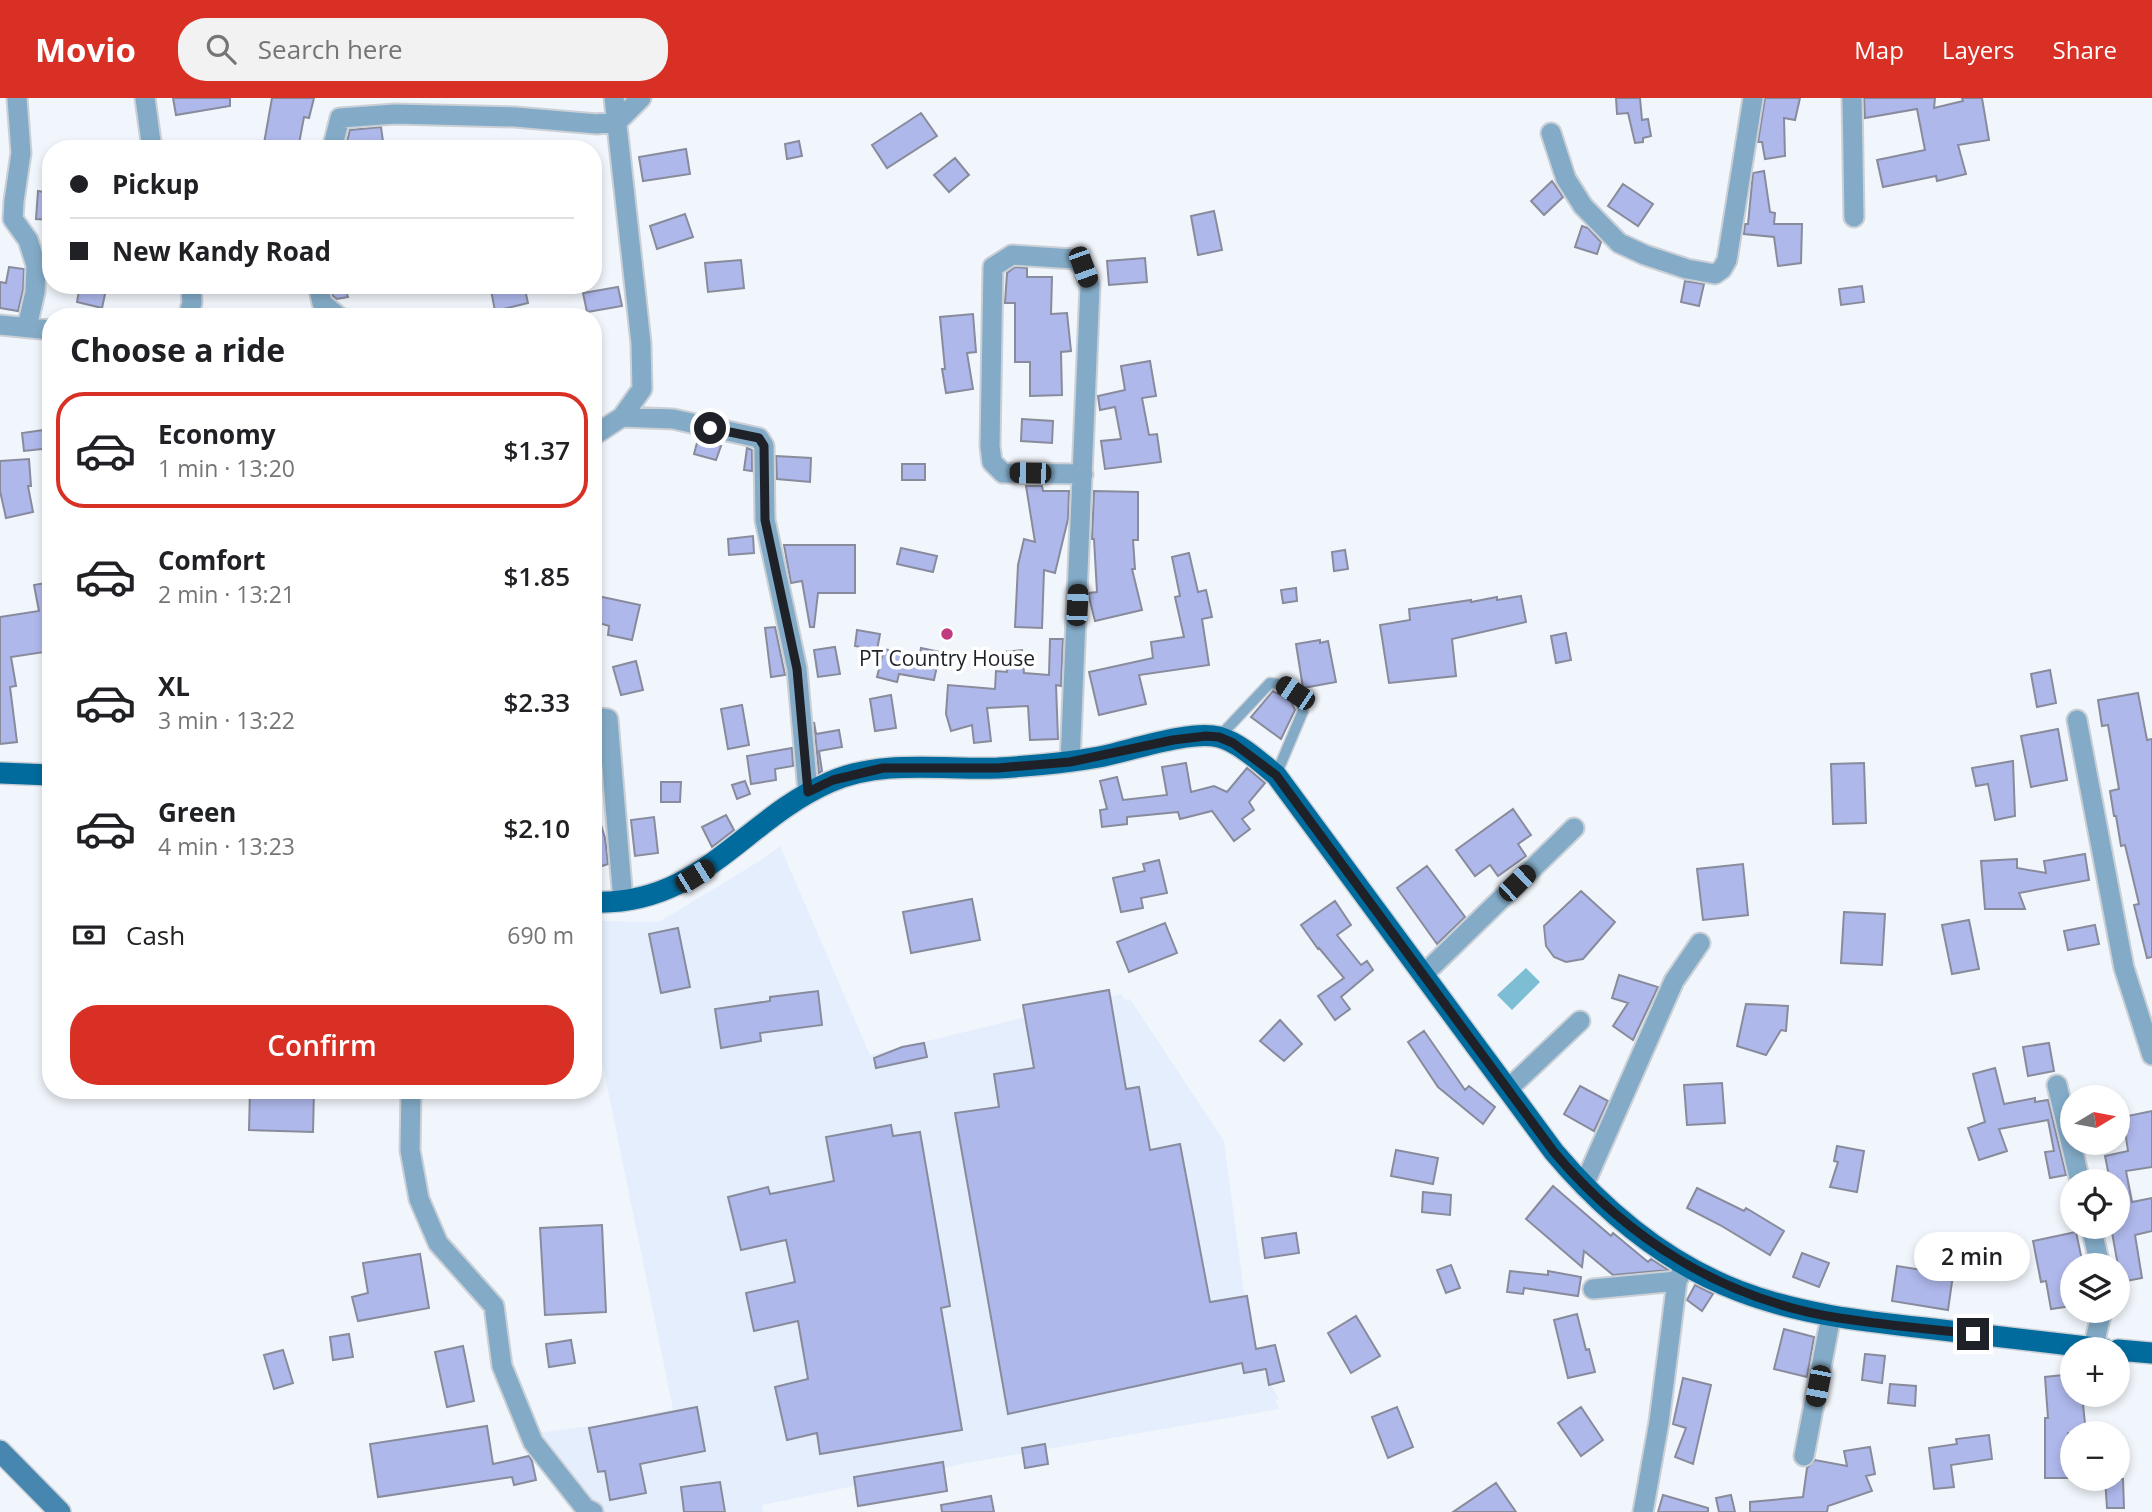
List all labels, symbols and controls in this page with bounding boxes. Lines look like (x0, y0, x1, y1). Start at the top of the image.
search box (178, 18, 668, 81)
text: Movio (35, 27, 136, 72)
icon: search (202, 30, 240, 68)
text: Search here (258, 31, 403, 67)
text: Map (1854, 33, 1904, 66)
text: Layers (1942, 33, 2015, 66)
text: Share (2053, 33, 2117, 66)
text: Pickup (112, 166, 199, 202)
text: New Kandy Road (112, 233, 331, 269)
car (1066, 244, 1101, 290)
text: Choose a ride (70, 328, 285, 371)
route start (694, 412, 726, 444)
text: Economy (158, 416, 276, 452)
icon: car (74, 419, 137, 482)
text: $1.37 (503, 432, 570, 468)
text: 1 min · 13:20 (158, 452, 295, 484)
car (1009, 462, 1052, 484)
text: Comfort (158, 542, 265, 578)
icon: car (74, 545, 137, 608)
text: $1.85 (503, 558, 570, 594)
text: 2 min · 13:21 (158, 578, 295, 610)
car (1066, 583, 1089, 627)
marker: PT Country House (939, 626, 955, 642)
place label: PT Country House (859, 644, 1035, 672)
text: XL (158, 668, 190, 704)
icon: car (74, 671, 137, 734)
car (1272, 673, 1319, 713)
text: $2.33 (503, 684, 570, 720)
text: 3 min · 13:22 (158, 704, 295, 736)
text: Green (158, 794, 236, 830)
icon: car (74, 797, 137, 860)
text: $2.10 (503, 810, 570, 846)
text: 4 min · 13:23 (158, 830, 295, 862)
car (672, 856, 719, 896)
car (1495, 861, 1540, 905)
icon: cash (70, 916, 108, 954)
text: Cash (126, 917, 185, 953)
text: 690 m (507, 919, 574, 951)
button: Confirm (70, 1005, 574, 1085)
north arrow (2060, 1085, 2130, 1155)
map controls (2060, 1085, 2130, 1491)
button: locate (2060, 1169, 2130, 1239)
callout: 2 min (1915, 1232, 2031, 1282)
text: 2 min (1941, 1240, 2003, 1272)
button: layers (2060, 1253, 2130, 1323)
route end (1957, 1318, 1989, 1350)
button: + (2060, 1337, 2130, 1407)
car (1804, 1363, 1833, 1409)
button: − (2060, 1421, 2130, 1491)

